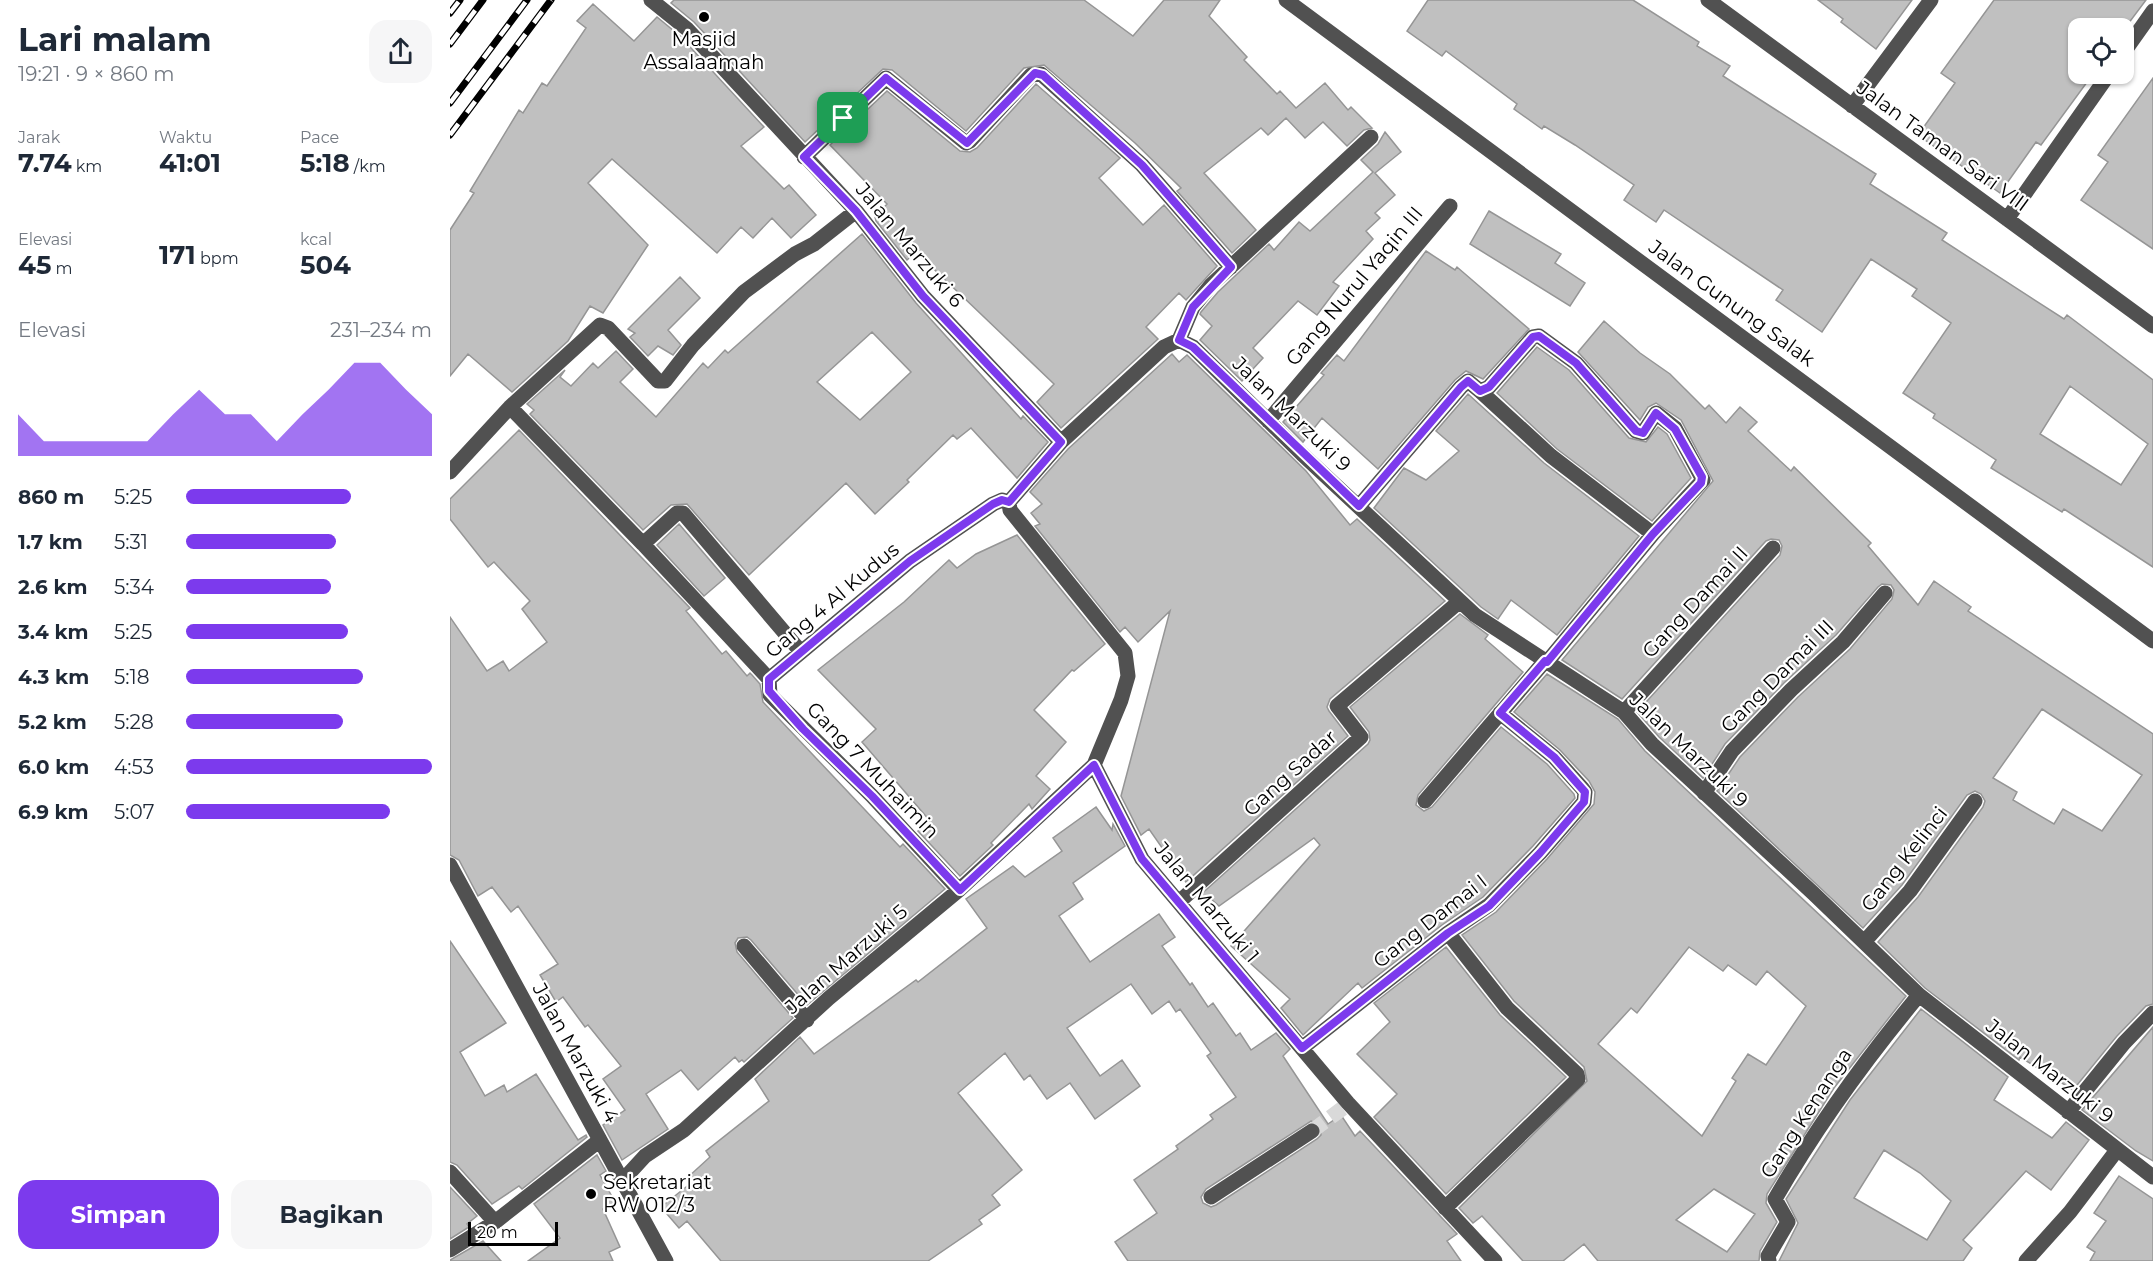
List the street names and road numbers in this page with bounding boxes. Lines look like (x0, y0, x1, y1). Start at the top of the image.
street label: Jalan Taman Sari VIII (1852, 75, 2034, 216)
street label: Jalan Marzuki 6 (850, 177, 969, 312)
street label: Gang Nurul Yaqin III (1280, 201, 1428, 371)
street label: Jalan Gunung Salak (1644, 234, 1820, 371)
street label: Jalan Marzuki 9 (1227, 351, 1356, 477)
street label: Gang 4 Al Kudus (760, 537, 904, 663)
street label: Gang Damai II (1637, 541, 1753, 663)
street label: Gang Damai III (1716, 615, 1838, 737)
street label: Jalan Marzuki 9 (1624, 687, 1753, 813)
street label: Gang 7 Muhaimin (802, 697, 944, 843)
street label: Gang Sadar (1238, 725, 1342, 821)
street label: Gang Kelinci (1856, 802, 1952, 916)
street label: Jalan Marzuki 1 (1149, 836, 1264, 967)
street label: Gang Damai I (1368, 869, 1492, 973)
street label: Jalan Marzuki 5 (779, 899, 912, 1019)
street label: Jalan Marzuki 4 (527, 978, 624, 1127)
street label: Jalan Marzuki 9 (1981, 1013, 2119, 1128)
street label: Gang Kenanga (1755, 1044, 1857, 1182)

